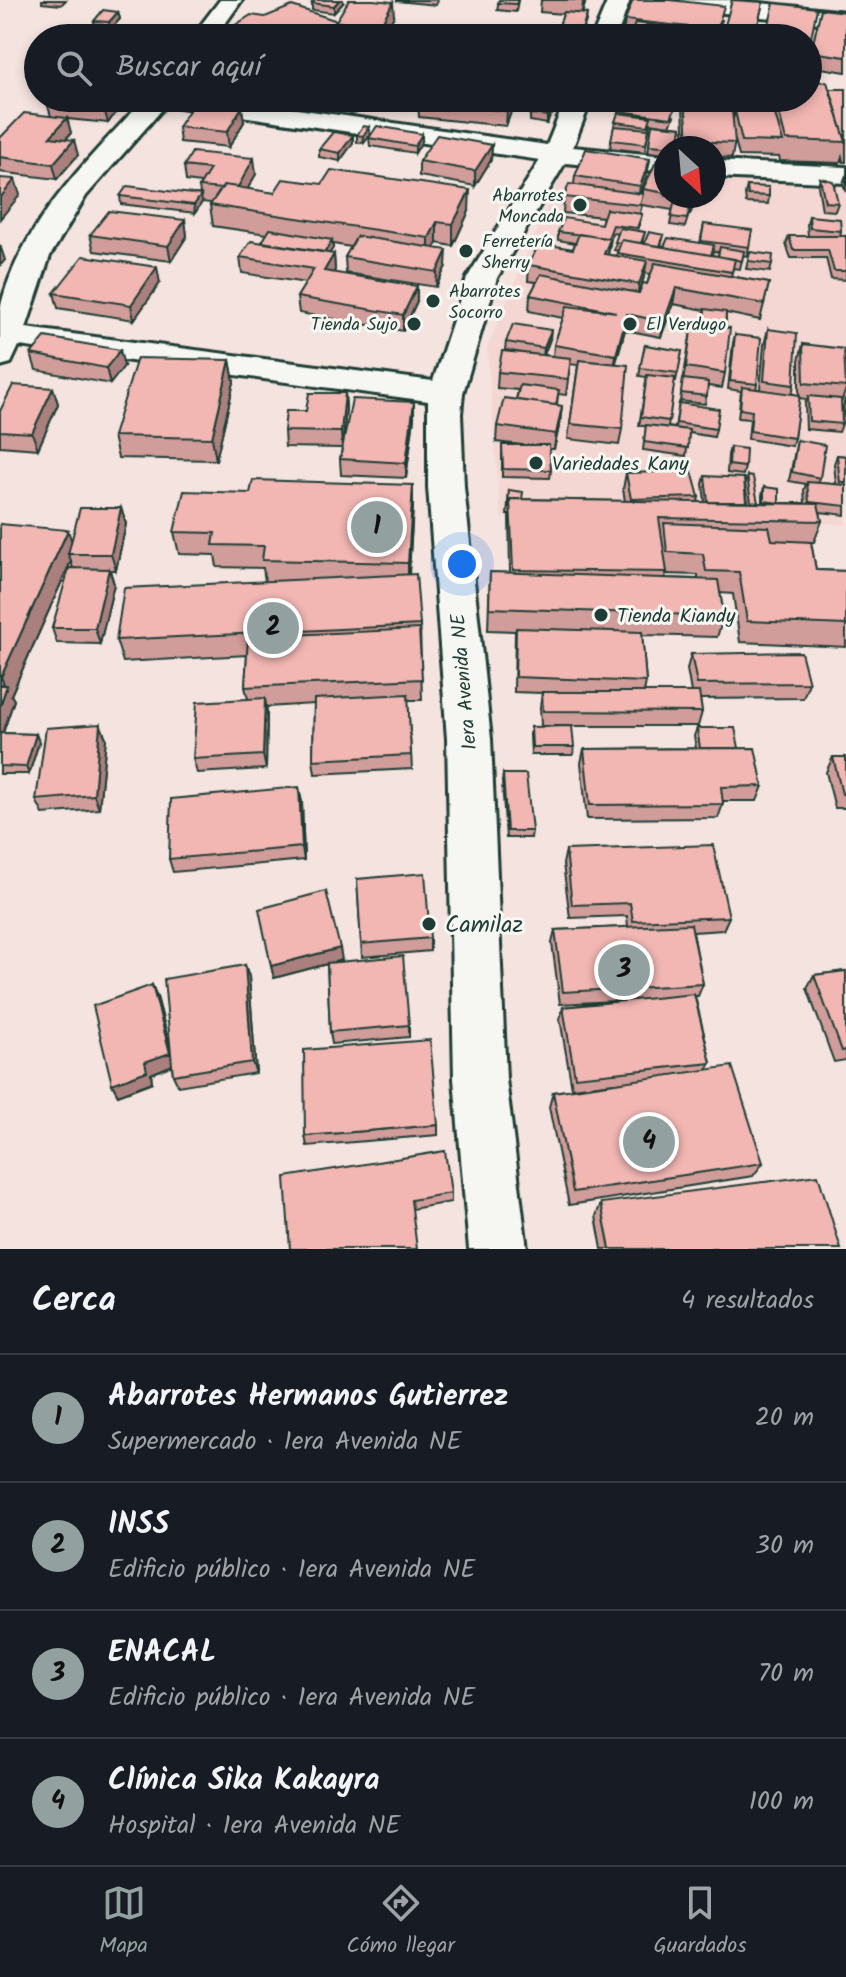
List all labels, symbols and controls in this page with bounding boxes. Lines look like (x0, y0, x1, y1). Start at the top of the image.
search box (24, 24, 822, 112)
text: Buscar aquí (116, 44, 262, 92)
icon: search (52, 46, 96, 90)
north arrow (654, 136, 726, 208)
place label: Abarrotes Moncada (492, 182, 564, 232)
marker: Abarrotes Moncada (571, 196, 589, 214)
place label: Ferretería Sherry (482, 228, 553, 278)
marker: Ferretería Sherry (457, 242, 475, 260)
place label: Abarrotes Socorro (449, 278, 521, 328)
marker: Abarrotes Socorro (424, 292, 442, 310)
place label: Tienda Sujo (311, 311, 398, 340)
place label: El Verdugo (646, 311, 726, 340)
marker: Tienda Sujo (405, 315, 423, 333)
marker: El Verdugo (621, 315, 639, 333)
place label: Variedades Kany (552, 449, 689, 481)
marker: Variedades Kany (527, 454, 545, 472)
pin: 1 (351, 497, 403, 557)
your location (442, 544, 482, 584)
pin: 2 (247, 598, 299, 658)
place label: Tienda Kiandy (617, 601, 736, 633)
marker: Tienda Kiandy (592, 606, 610, 624)
street label: 1era Avenida NE (443, 611, 487, 751)
place label: Camilaz (445, 906, 523, 945)
marker: Camilaz (420, 915, 438, 933)
pin: 3 (598, 940, 650, 1000)
pin: 4 (623, 1112, 675, 1172)
text: Cerca (32, 1274, 116, 1328)
text: 4 resultados (681, 1280, 814, 1322)
text: Abarrotes Hermanos Gutierrez (108, 1373, 508, 1421)
text: 1 (54, 1397, 62, 1439)
text: 20 m (755, 1397, 814, 1439)
text: Supermercado · 1era Avenida NE (108, 1421, 462, 1463)
text: INSS (108, 1501, 169, 1549)
text: 2 (50, 1525, 66, 1567)
text: 30 m (755, 1525, 814, 1567)
text: Edificio público · 1era Avenida NE (108, 1549, 476, 1591)
text: ENACAL (108, 1629, 216, 1677)
text: 3 (51, 1653, 65, 1695)
text: 70 m (758, 1653, 814, 1695)
text: Edificio público · 1era Avenida NE (108, 1677, 476, 1719)
text: Clínica Sika Kakayra (108, 1757, 379, 1805)
text: 4 (51, 1781, 65, 1823)
text: 100 m (749, 1781, 814, 1823)
text: Hospital · 1era Avenida NE (108, 1805, 401, 1847)
tab: Mapa (99, 1881, 148, 1964)
tab: Cómo llegar (347, 1881, 455, 1964)
tab: Guardados (653, 1881, 747, 1964)

